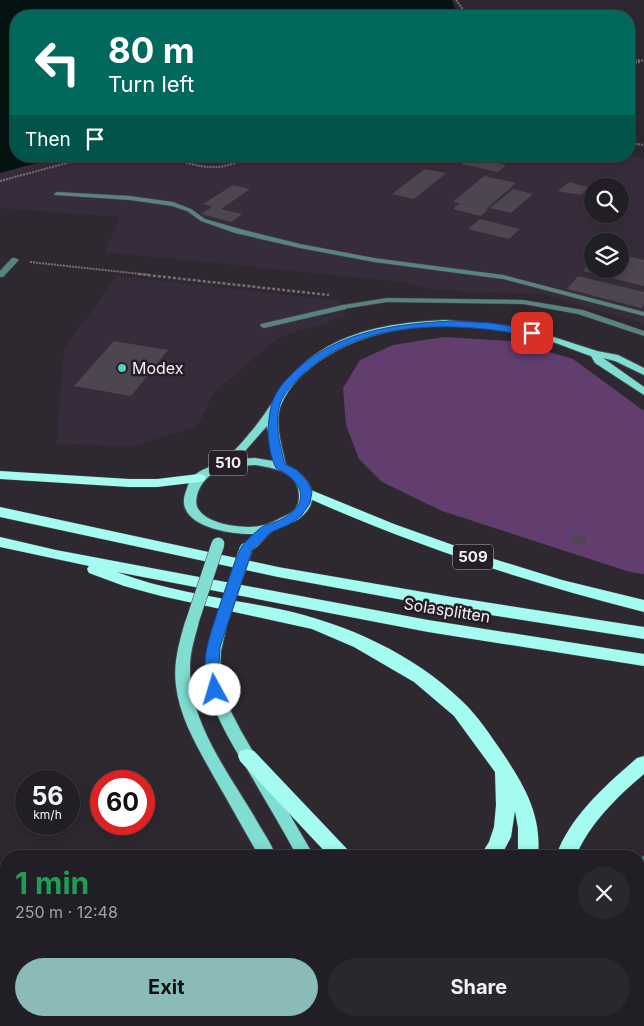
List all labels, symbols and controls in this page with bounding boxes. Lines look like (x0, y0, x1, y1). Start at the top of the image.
text: 80 m (108, 29, 195, 71)
icon: left (25, 30, 90, 95)
text: Turn left (108, 71, 194, 97)
icon: arrive (81, 125, 109, 153)
text: Then (25, 128, 71, 151)
map controls (584, 178, 629, 278)
button: search (584, 178, 629, 223)
button: layers (584, 233, 629, 278)
pin (511, 312, 553, 354)
icon: arrive (518, 319, 546, 347)
place label: Modex (132, 358, 184, 378)
marker: Modex (116, 362, 128, 374)
road number: 510 (209, 450, 247, 476)
road number: 509 (453, 544, 493, 570)
street label: Solasplitten (402, 593, 492, 627)
position arrow (188, 663, 240, 715)
speed limit sign: 60 (90, 770, 155, 835)
text: 56 (31, 781, 64, 811)
text: km/h (33, 807, 62, 822)
text: 1 min (15, 865, 89, 901)
button: close (578, 867, 630, 919)
text: 250 m · 12:48 (15, 902, 118, 922)
button: Exit (15, 958, 318, 1016)
button: Share (328, 958, 630, 1016)

